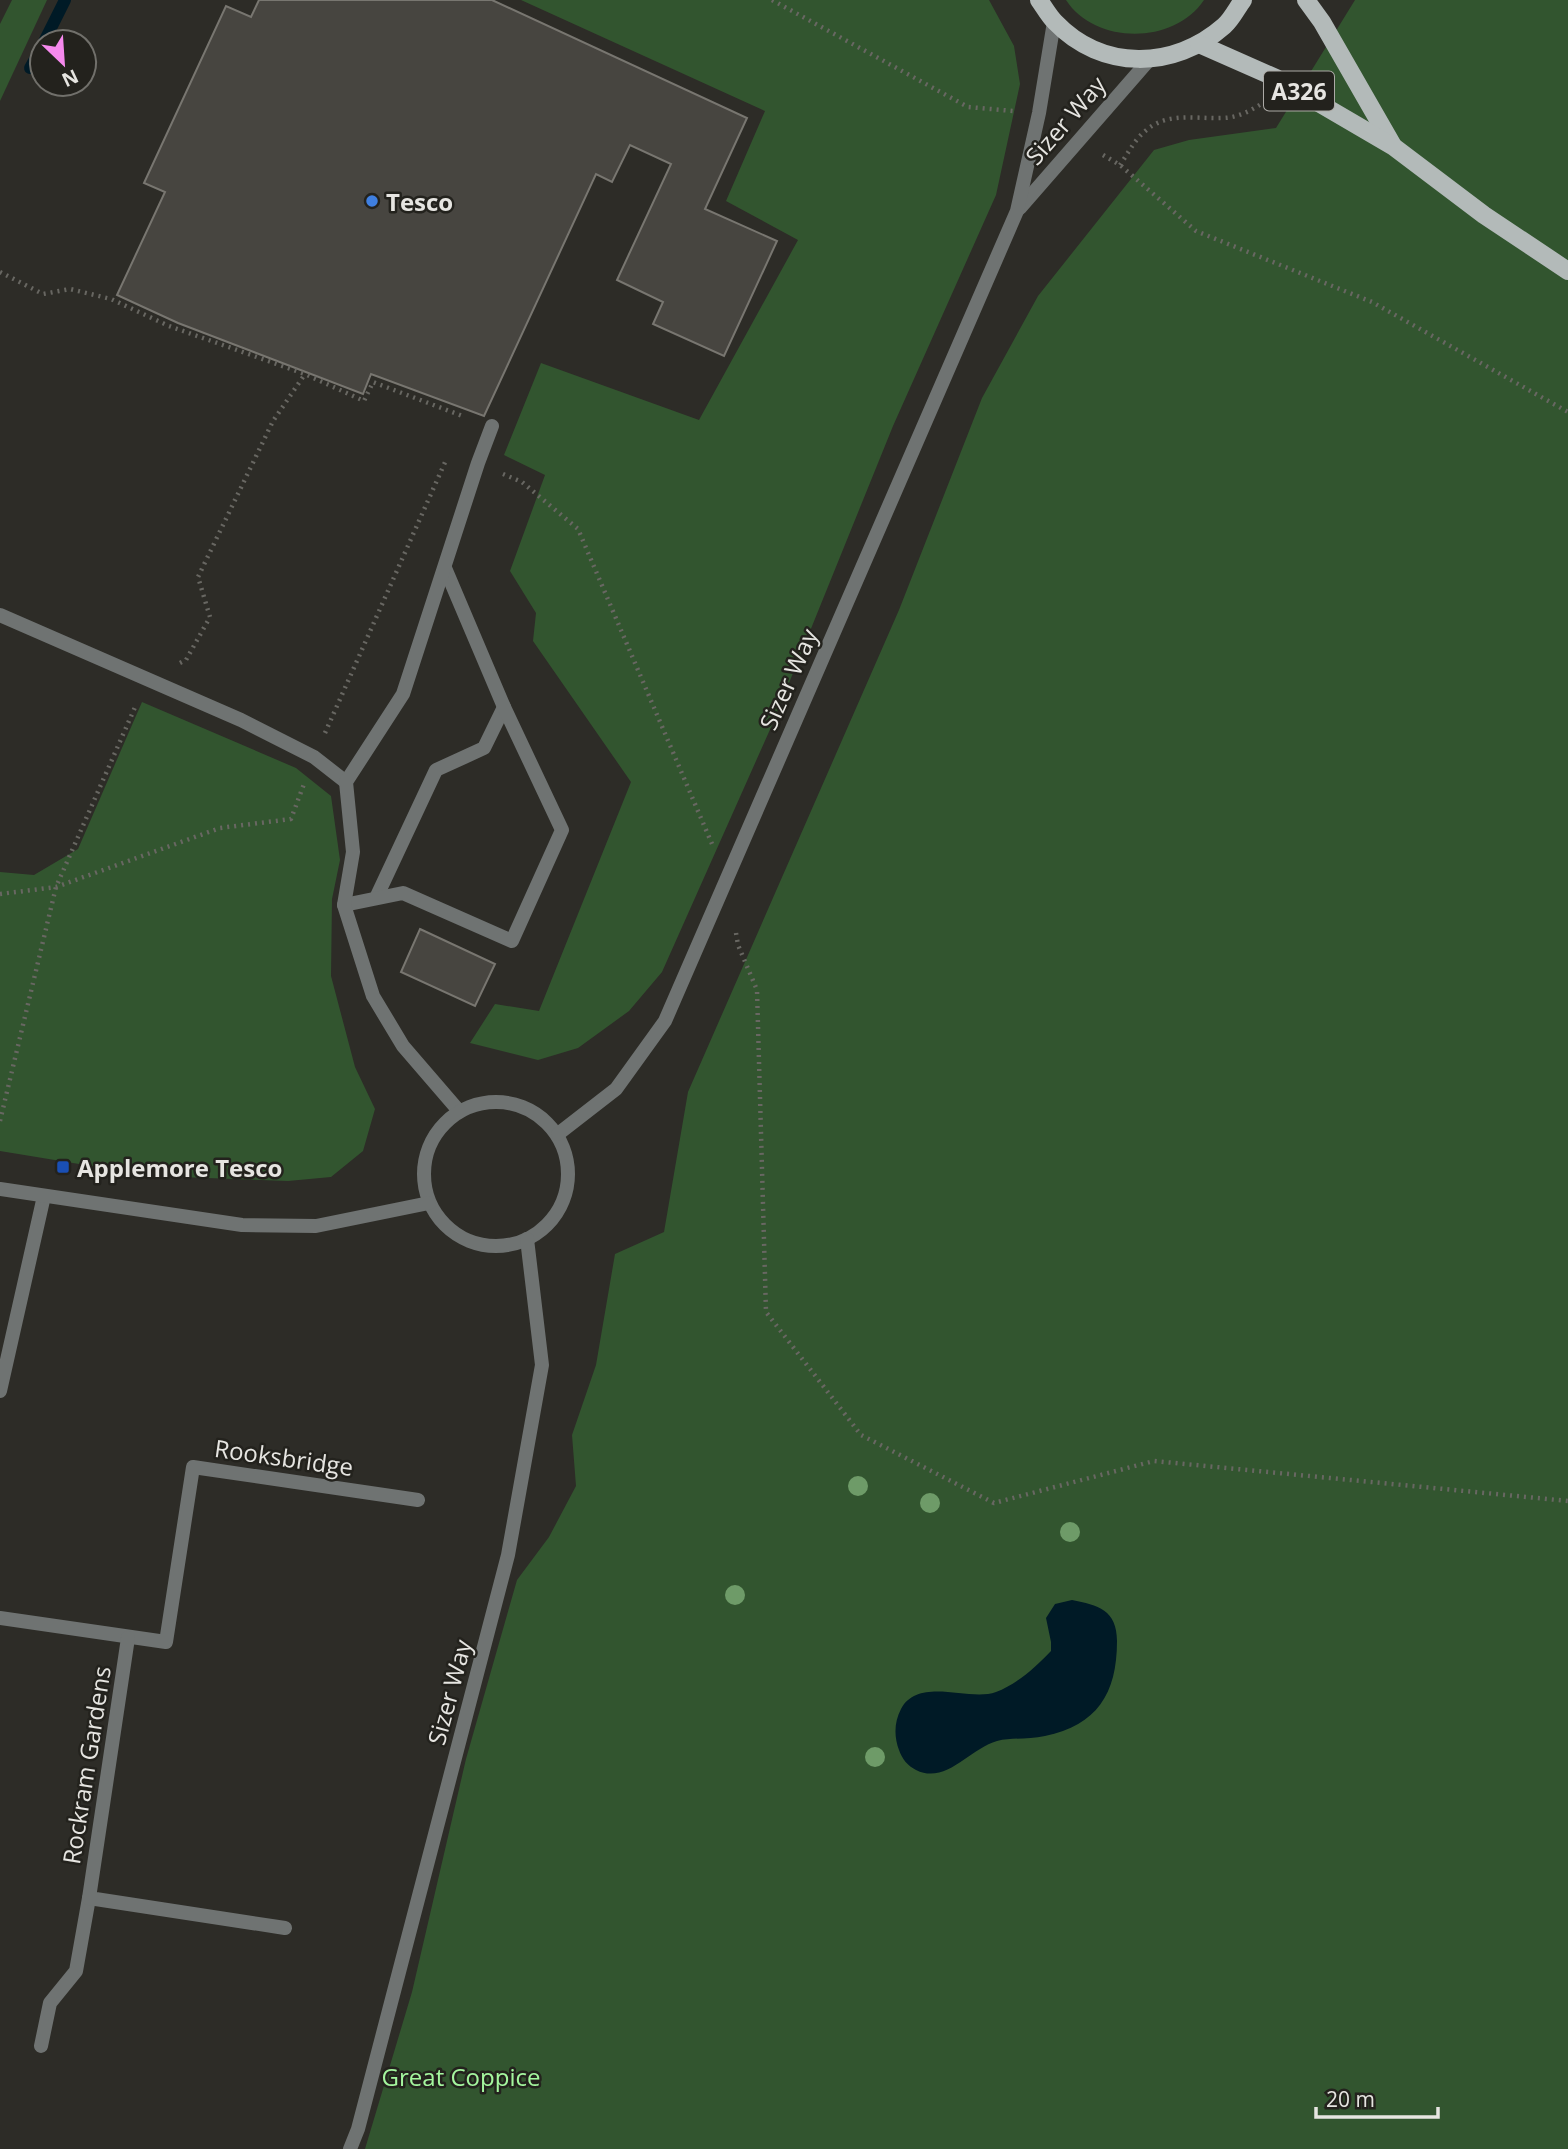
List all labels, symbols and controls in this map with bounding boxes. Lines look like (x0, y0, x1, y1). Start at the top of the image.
north arrow (28, 28, 98, 98)
text: N (58, 63, 83, 93)
street label: Sizer Way (1017, 68, 1113, 171)
road number: A326 (1264, 72, 1334, 110)
place label: Tesco (386, 185, 453, 218)
marker: Tesco (364, 193, 380, 209)
street label: Sizer Way (751, 622, 825, 735)
place label: Applemore Tesco (77, 1151, 282, 1184)
marker: Applemore Tesco (55, 1159, 71, 1175)
street label: Rooksbridge (213, 1431, 355, 1483)
street label: Sizer Way (419, 1635, 479, 1748)
street label: Rockram Gardens (54, 1664, 118, 1866)
park label: Great Coppice (382, 2060, 540, 2093)
scale bar (1316, 2076, 1438, 2120)
text: 20 m (1326, 2085, 1375, 2113)

